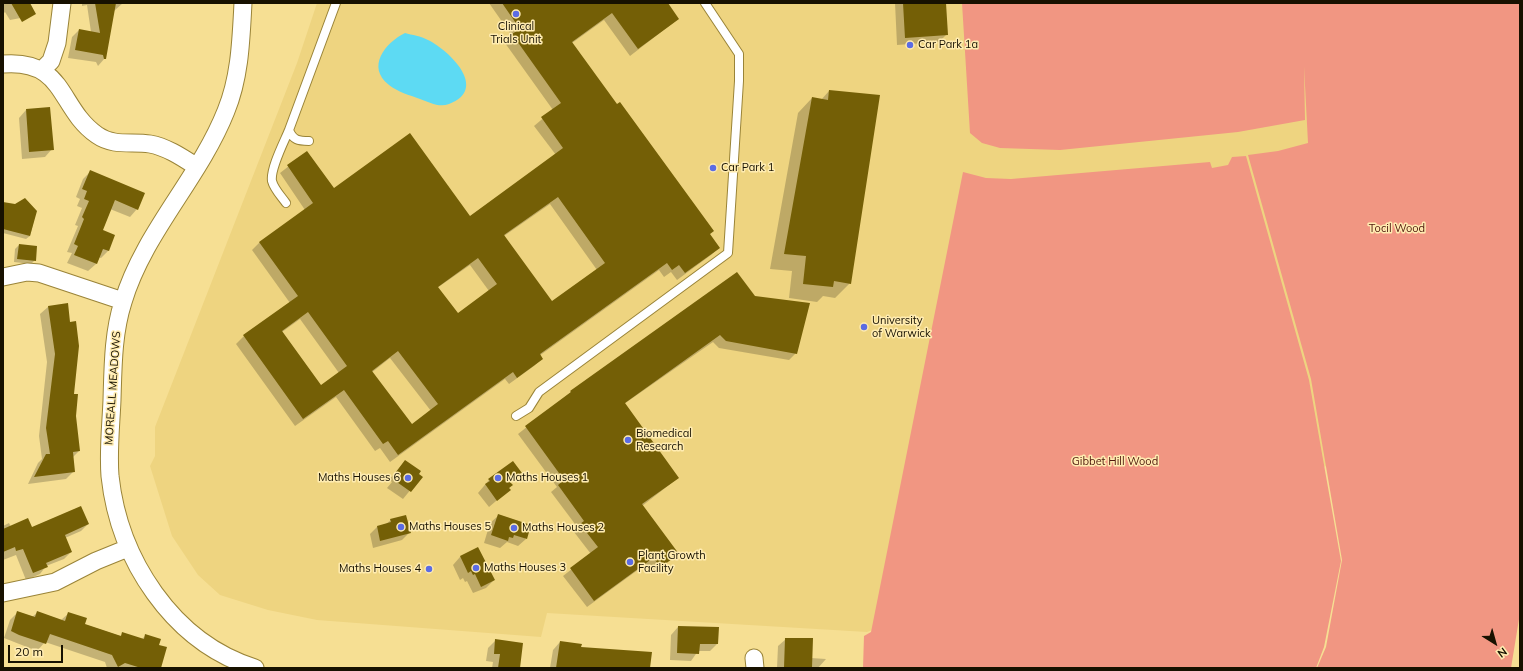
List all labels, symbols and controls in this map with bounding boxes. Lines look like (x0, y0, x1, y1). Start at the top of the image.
marker: Clinical Trials Unit (511, 9, 521, 19)
place label: Clinical Trials Unit (491, 20, 541, 46)
place label: Car Park 1a (918, 38, 978, 52)
marker: Car Park 1a (905, 40, 915, 50)
place label: Car Park 1 (721, 161, 774, 175)
marker: Car Park 1 (708, 163, 718, 173)
park label: Tocil Wood (1369, 222, 1425, 236)
place label: University of Warwick (872, 314, 931, 340)
marker: University of Warwick (859, 322, 869, 332)
street label: MOREALL MEADOWS (102, 331, 124, 445)
place label: Biomedical Research (636, 427, 692, 453)
marker: Biomedical Research (623, 435, 633, 445)
park label: Gibbet Hill Wood (1072, 455, 1158, 469)
place label: Maths Houses 6 (318, 471, 400, 485)
place label: Maths Houses 1 (506, 471, 588, 485)
marker: Maths Houses 6 (403, 473, 413, 483)
marker: Maths Houses 1 (493, 473, 503, 483)
place label: Maths Houses 5 (409, 520, 491, 534)
place label: Maths Houses 2 (522, 521, 604, 535)
marker: Maths Houses 5 (396, 522, 406, 532)
marker: Maths Houses 2 (509, 523, 519, 533)
place label: Plant Growth Facility (638, 549, 706, 575)
marker: Plant Growth Facility (625, 557, 635, 567)
place label: Maths Houses 3 (484, 561, 566, 575)
place label: Maths Houses 4 (339, 562, 421, 576)
marker: Maths Houses 3 (471, 563, 481, 573)
marker: Maths Houses 4 (424, 564, 434, 574)
north arrow (1475, 623, 1515, 663)
scale bar (10, 637, 65, 663)
text: 20 m (15, 644, 43, 659)
text: N (1495, 644, 1510, 661)

